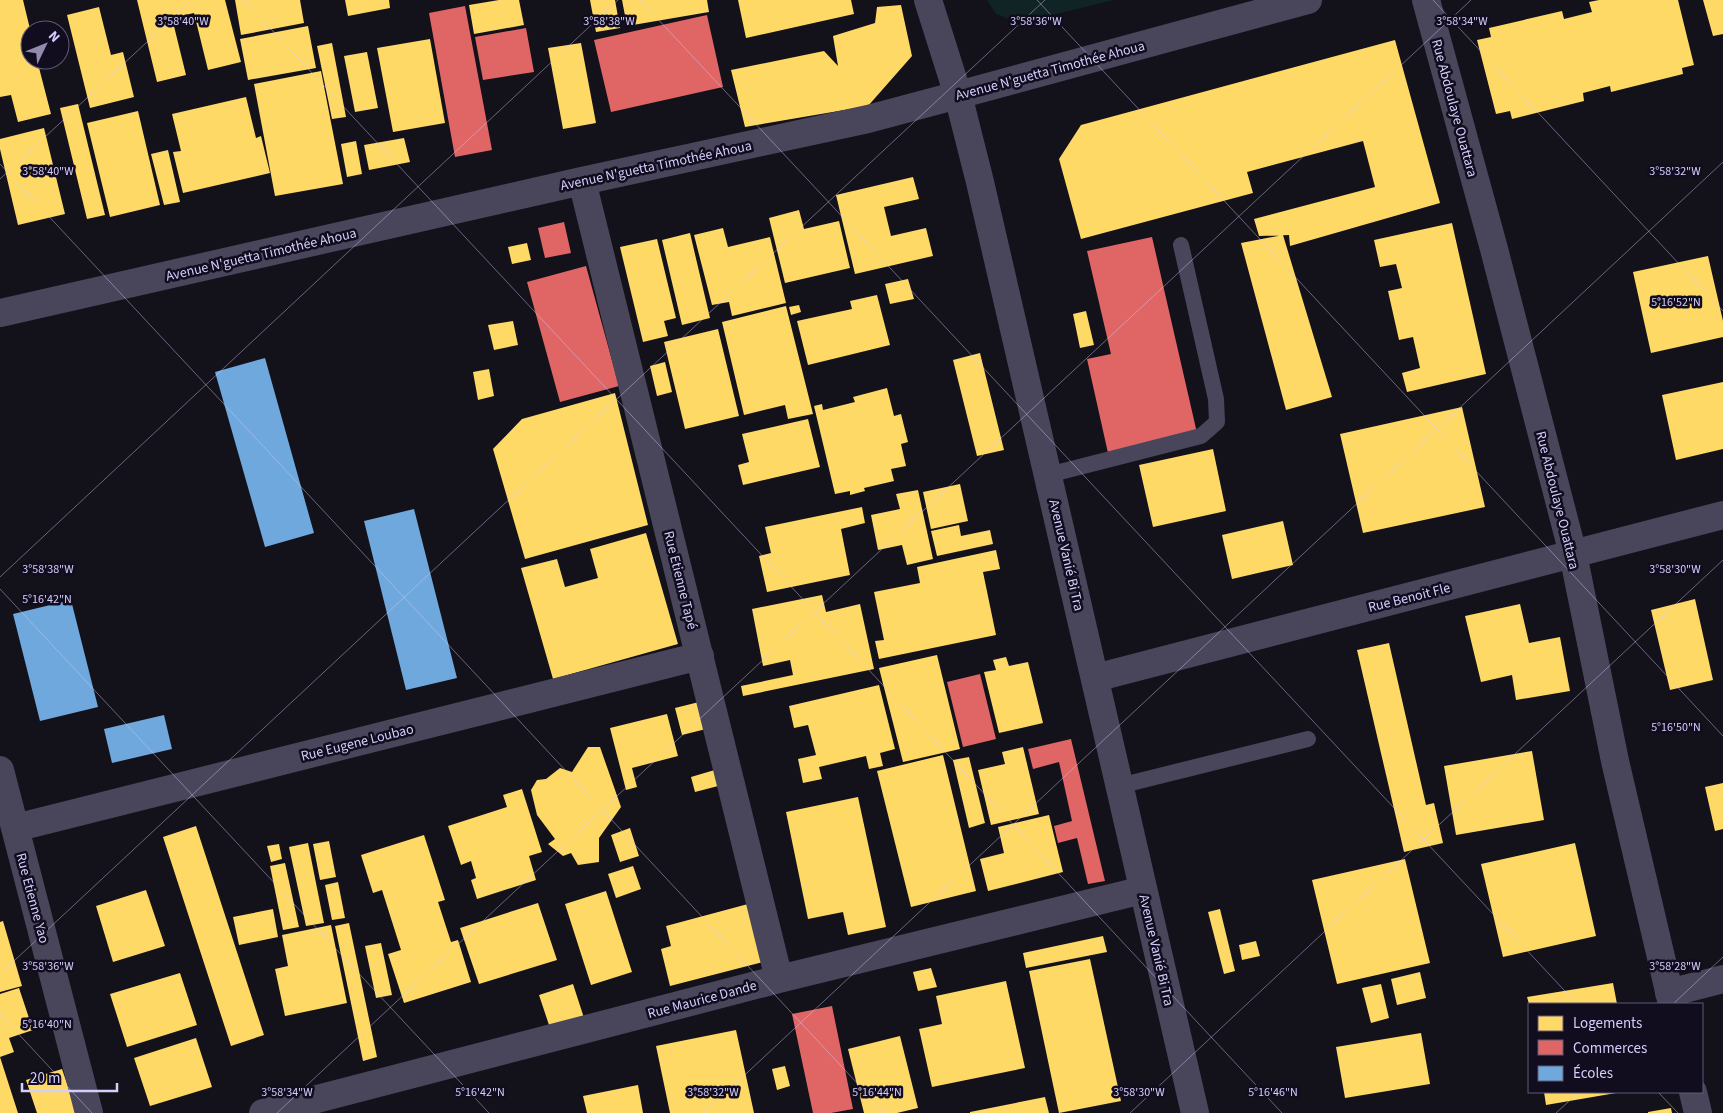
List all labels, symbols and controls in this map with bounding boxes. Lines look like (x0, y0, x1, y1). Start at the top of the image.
text: 3°58'40"W (157, 13, 209, 30)
text: 3°58'38"W (583, 13, 635, 30)
text: 3°58'36"W (1010, 13, 1062, 30)
text: 3°58'34"W (1436, 13, 1488, 30)
north arrow (20, 20, 70, 70)
text: N (43, 27, 64, 47)
street label: Avenue N'guetta Timothée Ahoua (953, 36, 1147, 106)
street label: Rue Abdoulaye Ouattara (1426, 37, 1482, 179)
street label: Avenue N'guetta Timothée Ahoua (559, 136, 754, 196)
text: 3°58'40"W (22, 163, 74, 180)
text: 3°58'32"W (1649, 163, 1701, 180)
street label: Avenue N'guetta Timothée Ahoua (164, 223, 359, 287)
text: 5°16'52"N (1651, 294, 1701, 311)
street label: Rue Abdoulaye Ouattara (1530, 429, 1584, 571)
street label: Avenue Vanié Bi Tra (1043, 498, 1089, 613)
street label: Rue Etienne Tapé (658, 529, 702, 632)
text: 3°58'38"W (22, 561, 74, 578)
text: 3°58'30"W (1649, 561, 1701, 578)
street label: Rue Benoit Fle (1366, 578, 1453, 618)
text: 5°16'42"N (22, 591, 72, 608)
street label: Rue Eugene Loubao (299, 719, 416, 767)
text: 5°16'50"N (1651, 719, 1701, 736)
street label: Rue Etienne Yao (10, 851, 54, 946)
street label: Avenue Vanié Bi Tra (1133, 893, 1179, 1008)
text: 3°58'36"W (22, 958, 74, 975)
text: 3°58'28"W (1649, 958, 1701, 975)
street label: Rue Maurice Dande (645, 976, 759, 1024)
legend (1528, 1003, 1703, 1093)
text: Logements (1573, 1013, 1642, 1034)
text: 5°16'40"N (22, 1016, 72, 1033)
text: Commerces (1573, 1038, 1647, 1059)
scale bar (22, 1060, 118, 1092)
text: Écoles (1573, 1063, 1613, 1084)
text: 20 m (30, 1068, 60, 1089)
text: 3°58'34"W (261, 1084, 313, 1101)
text: 5°16'42"N (455, 1084, 505, 1101)
text: 3°58'32"W (687, 1084, 739, 1101)
text: 5°16'44"N (852, 1084, 902, 1101)
text: 3°58'30"W (1113, 1084, 1165, 1101)
text: 5°16'46"N (1248, 1084, 1298, 1101)

